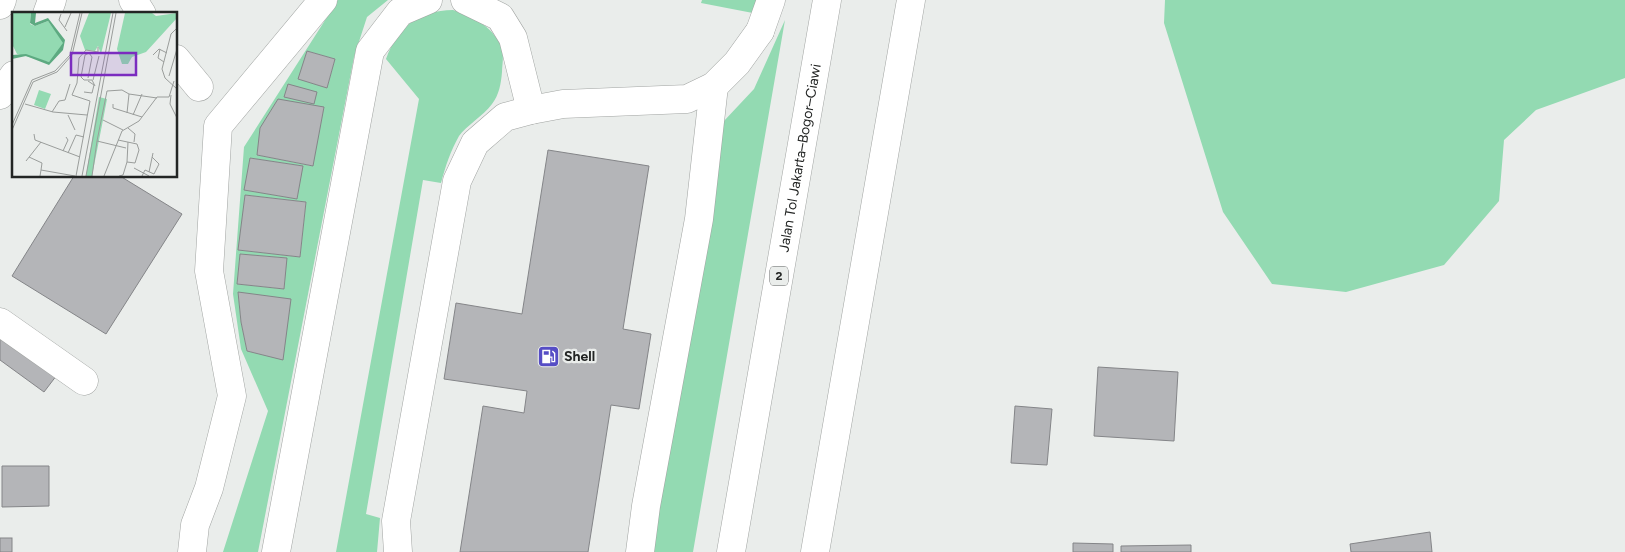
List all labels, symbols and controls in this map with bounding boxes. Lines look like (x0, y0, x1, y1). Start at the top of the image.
inset map (12, 12, 178, 178)
street label: Jalan Tol Jakarta–Bogor–Ciawi (775, 63, 825, 253)
road number: 2 (770, 266, 788, 286)
fuel station icon: Shell (536, 344, 560, 368)
place label: Shell (564, 348, 595, 365)

